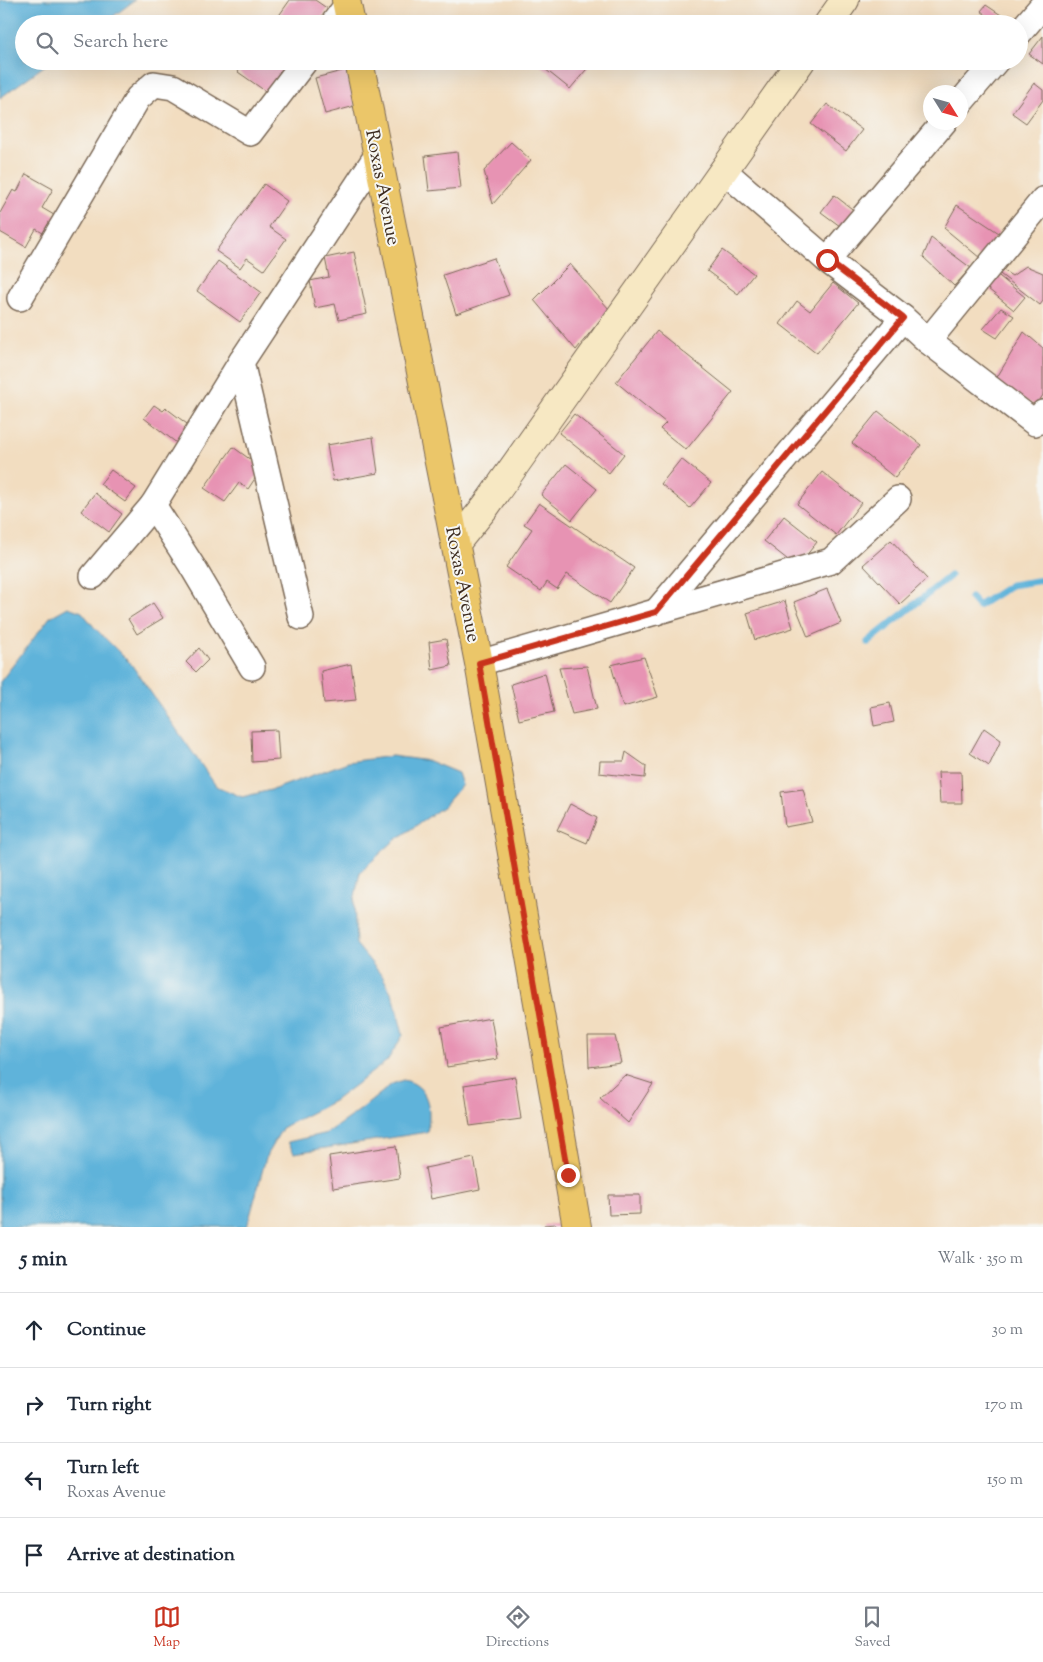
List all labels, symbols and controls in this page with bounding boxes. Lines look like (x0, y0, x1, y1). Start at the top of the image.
search box (15, 15, 1028, 70)
icon: search (33, 29, 61, 57)
text: Search here (73, 29, 168, 56)
north arrow (923, 85, 968, 130)
street label: Roxas Avenue (357, 127, 406, 248)
route start (816, 249, 839, 272)
street label: Roxas Avenue (437, 524, 486, 645)
route end (557, 1164, 580, 1187)
text: 5 min (20, 1245, 67, 1275)
text: Walk · 350 m (938, 1248, 1023, 1271)
icon: ahead (20, 1316, 48, 1344)
text: Continue (67, 1317, 146, 1344)
text: 30 m (992, 1319, 1023, 1342)
icon: right (20, 1391, 48, 1419)
text: Turn right (67, 1392, 151, 1419)
text: 170 m (985, 1394, 1023, 1417)
text: Turn left (67, 1455, 139, 1482)
icon: left (20, 1466, 48, 1494)
text: 150 m (987, 1469, 1023, 1492)
text: Roxas Avenue (67, 1482, 166, 1505)
icon: arrive (20, 1541, 48, 1569)
text: Arrive at destination (67, 1542, 235, 1569)
tab: Map (153, 1603, 181, 1653)
tab: Directions (486, 1603, 549, 1653)
tab: Saved (854, 1603, 890, 1653)

